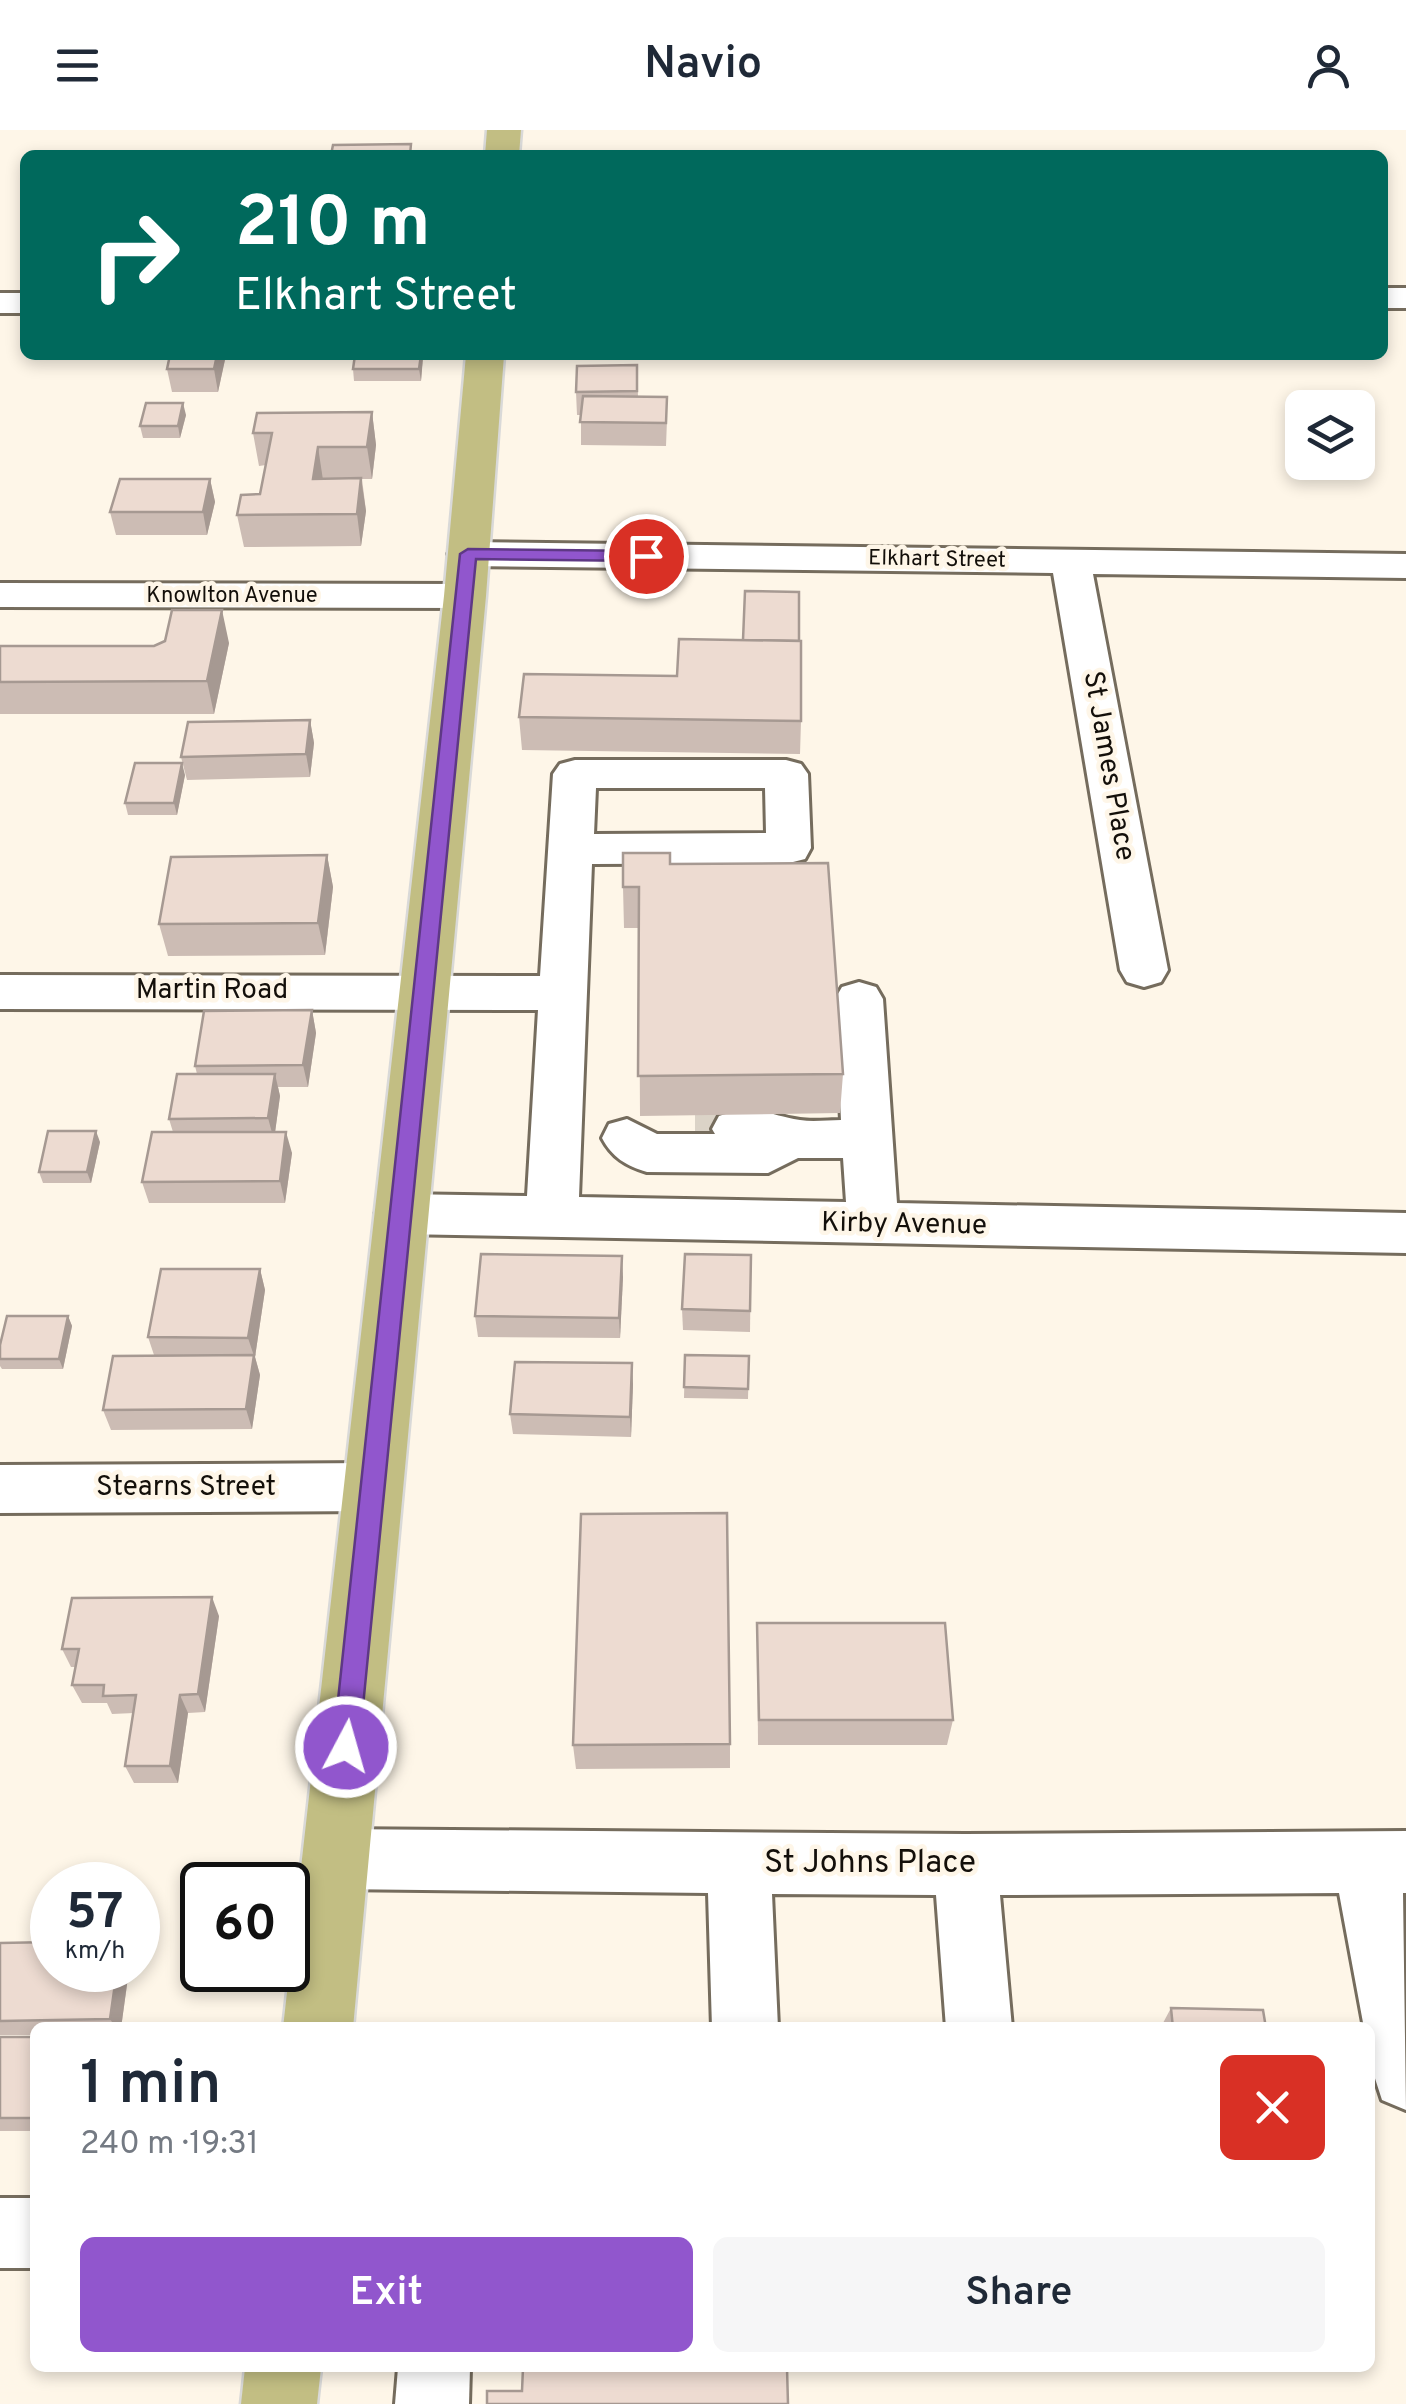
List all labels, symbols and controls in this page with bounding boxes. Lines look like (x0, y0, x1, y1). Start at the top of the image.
text: Navio (644, 37, 762, 94)
icon: menu (50, 38, 105, 93)
icon: person (1301, 38, 1356, 93)
text: 210 m (235, 182, 431, 271)
icon: right (70, 190, 200, 320)
text: Elkhart Street (235, 269, 517, 326)
map controls (1285, 390, 1375, 480)
button: layers (1285, 390, 1375, 480)
pin (604, 514, 689, 599)
icon: arrive (619, 529, 674, 584)
street label: Elkhart Street (868, 545, 1006, 575)
street label: Knowlton Avenue (146, 583, 318, 610)
street label: St James Place (1074, 668, 1142, 864)
street label: Martin Road (136, 973, 288, 1009)
street label: Kirby Avenue (821, 1206, 987, 1244)
street label: Stearns Street (96, 1470, 276, 1506)
position arrow (294, 1695, 398, 1799)
street label: St Johns Place (764, 1844, 976, 1884)
speed limit sign: 60 (180, 1862, 310, 1992)
text: 57 (66, 1883, 124, 1946)
text: km/h (65, 1936, 125, 1968)
text: 1 min (80, 2049, 221, 2125)
button: close (1220, 2055, 1325, 2160)
text: 240 m · 19:31 (80, 2125, 259, 2165)
button: Exit (80, 2237, 693, 2352)
button: Share (713, 2237, 1325, 2352)

